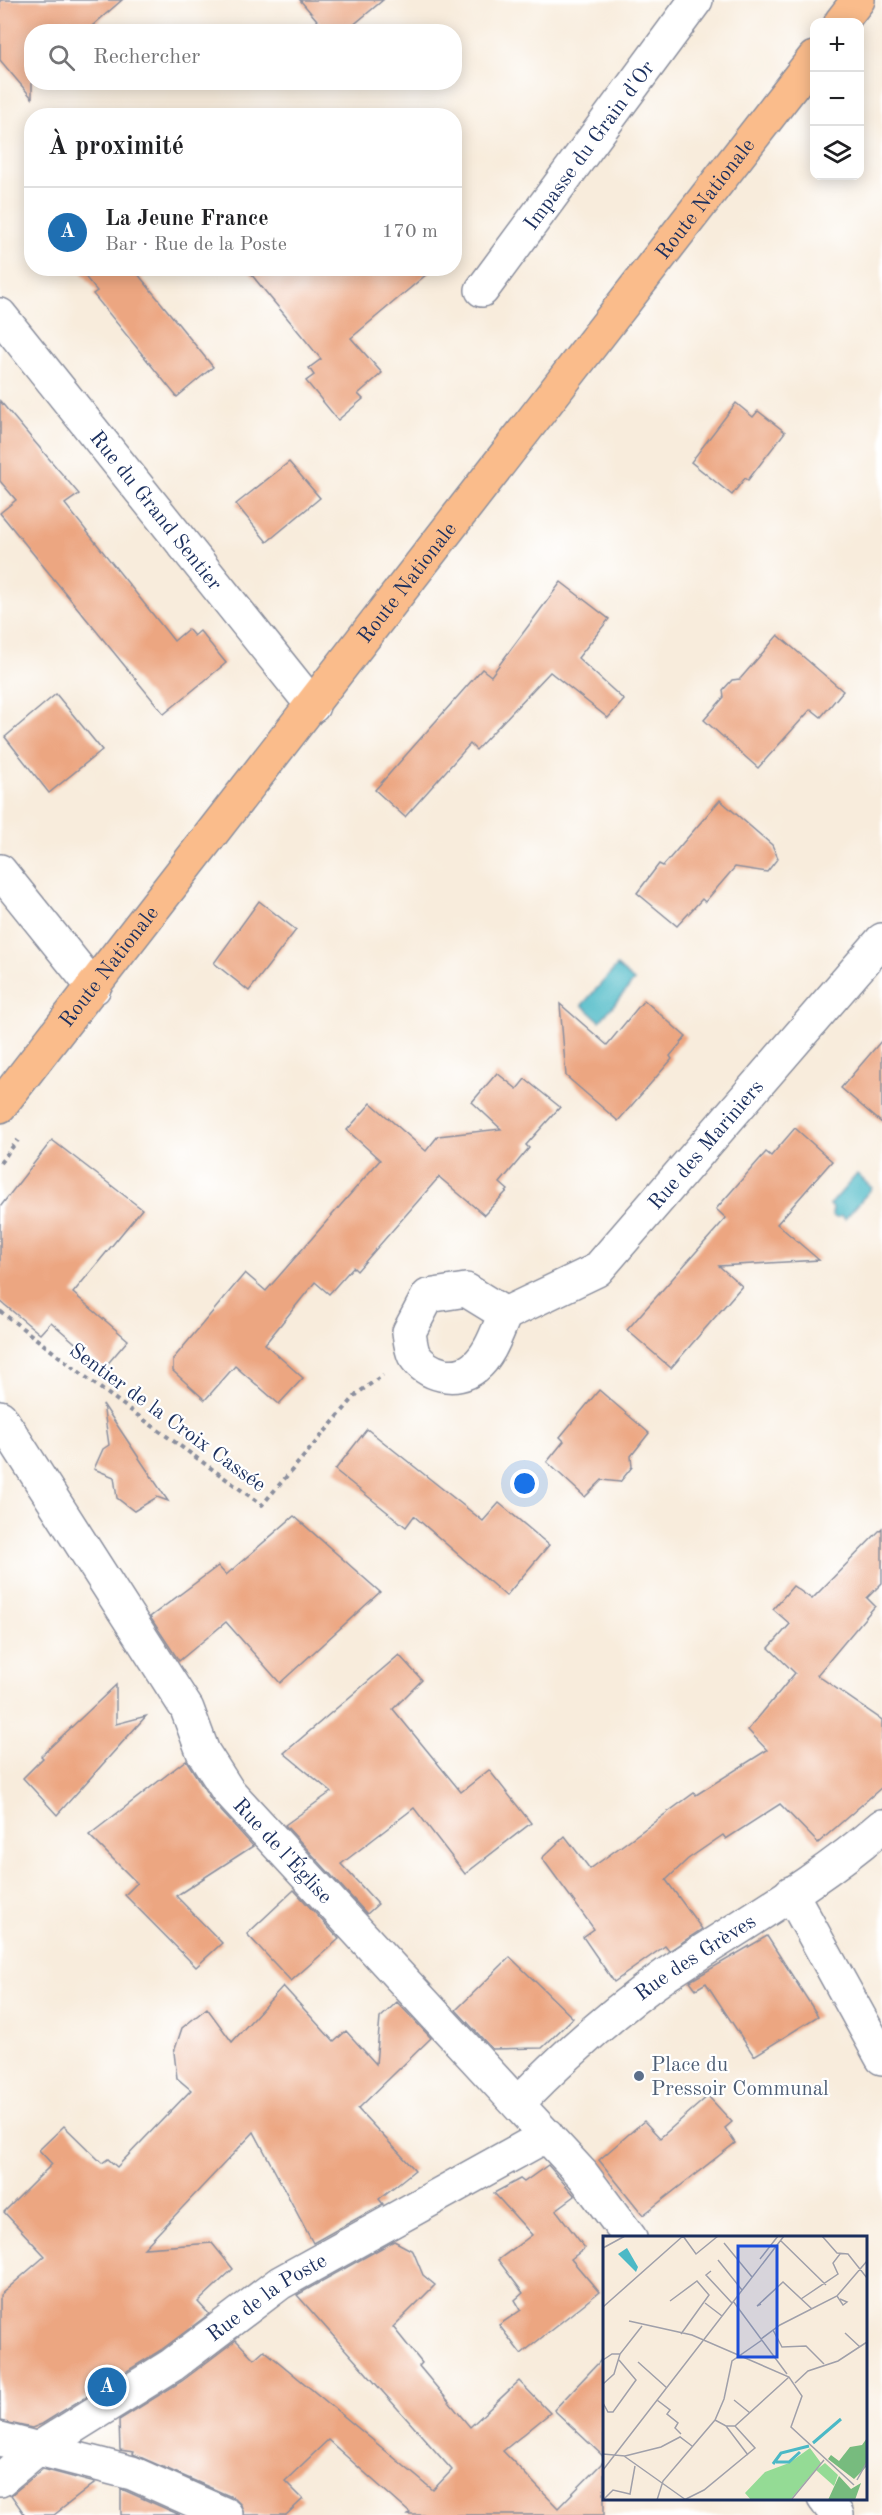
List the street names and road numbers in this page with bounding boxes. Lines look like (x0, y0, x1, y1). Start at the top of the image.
street label: Impasse du Grain d'Or (521, 57, 659, 235)
street label: Route Nationale (653, 135, 759, 264)
street label: Rue du Grand Sentier (85, 427, 225, 595)
street label: Route Nationale (355, 519, 461, 648)
street label: Route Nationale (56, 903, 163, 1031)
street label: Rue des Mariniers (645, 1076, 768, 1214)
street label: Sentier de la Croix Cassée (65, 1340, 269, 1496)
street label: Rue de l'Église (228, 1795, 335, 1908)
street label: Rue des Grèves (632, 1911, 760, 2006)
street label: Rue de la Poste (204, 2250, 331, 2346)

